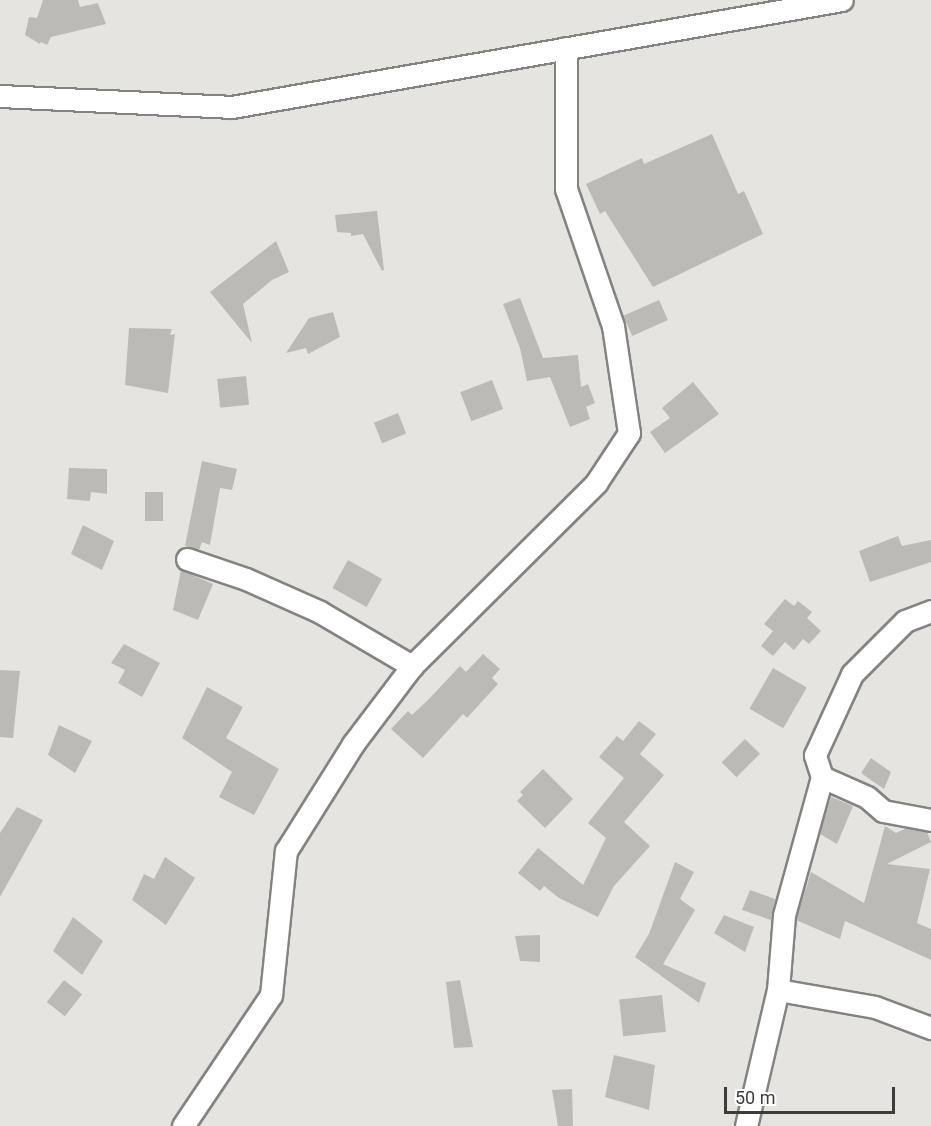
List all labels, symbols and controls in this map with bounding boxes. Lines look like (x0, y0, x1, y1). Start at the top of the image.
scale bar (727, 1075, 898, 1113)
text: 50 m (735, 1087, 775, 1108)

